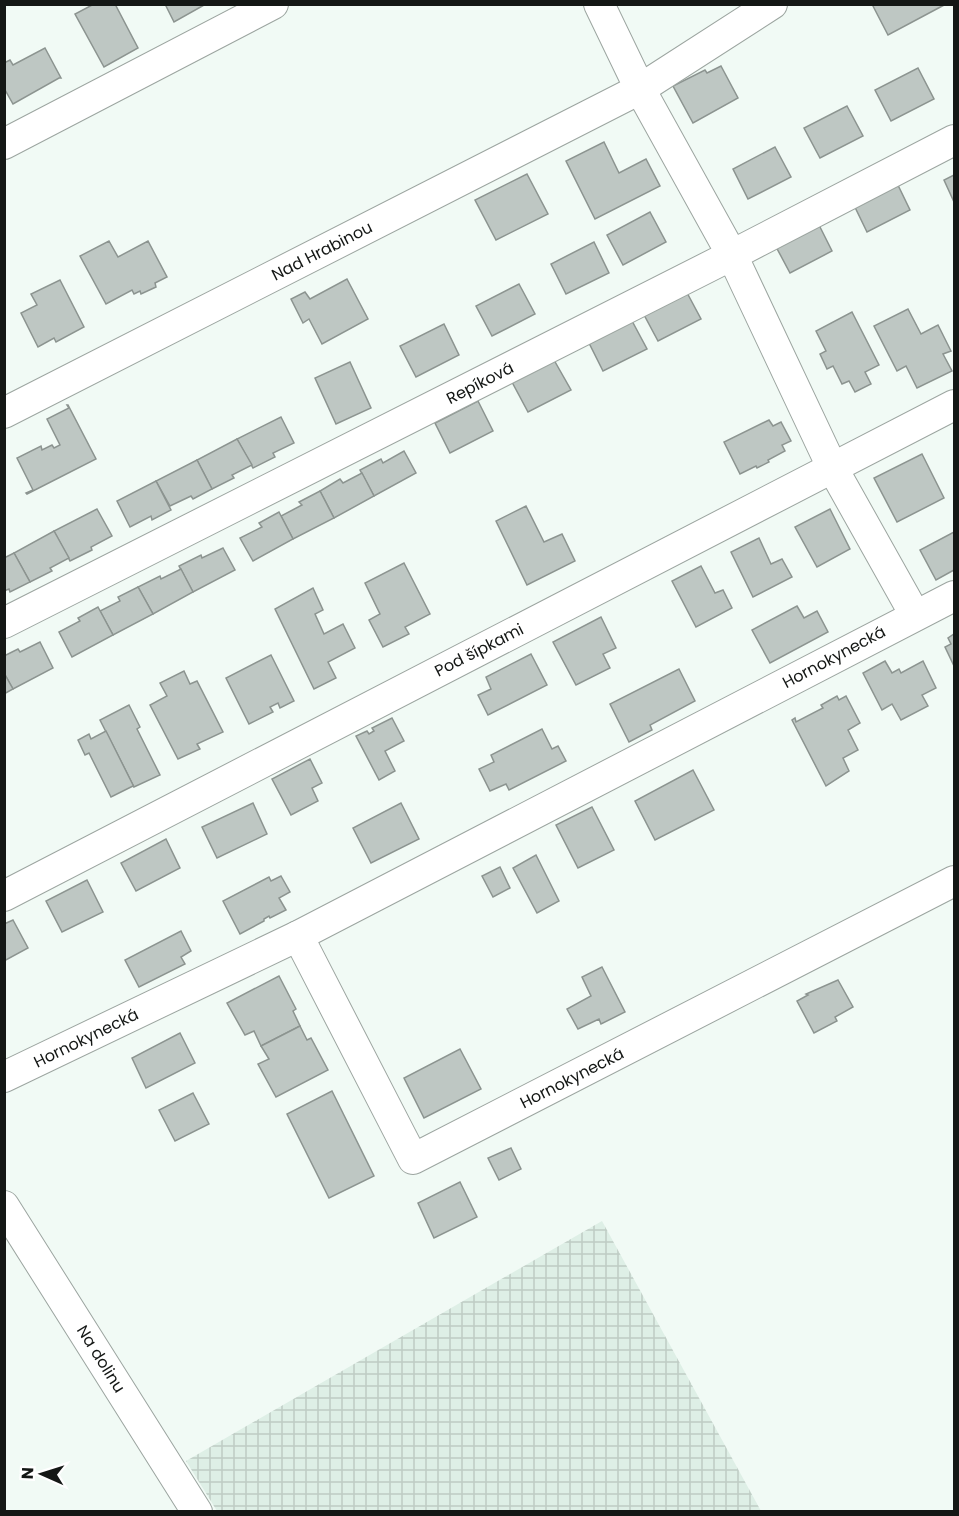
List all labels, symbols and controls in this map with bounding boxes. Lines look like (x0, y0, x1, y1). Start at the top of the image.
street label: Nad Hrabinou (268, 216, 376, 286)
street label: Repíková (442, 356, 518, 410)
street label: Pod šípkami (430, 618, 528, 682)
street label: Hornokynecká (778, 620, 890, 694)
street label: Hornokynecká (30, 1003, 142, 1073)
street label: Hornokynecká (516, 1042, 628, 1114)
street label: Na dolinu (71, 1321, 131, 1397)
north arrow (12, 1444, 72, 1504)
text: N (16, 1467, 39, 1480)

